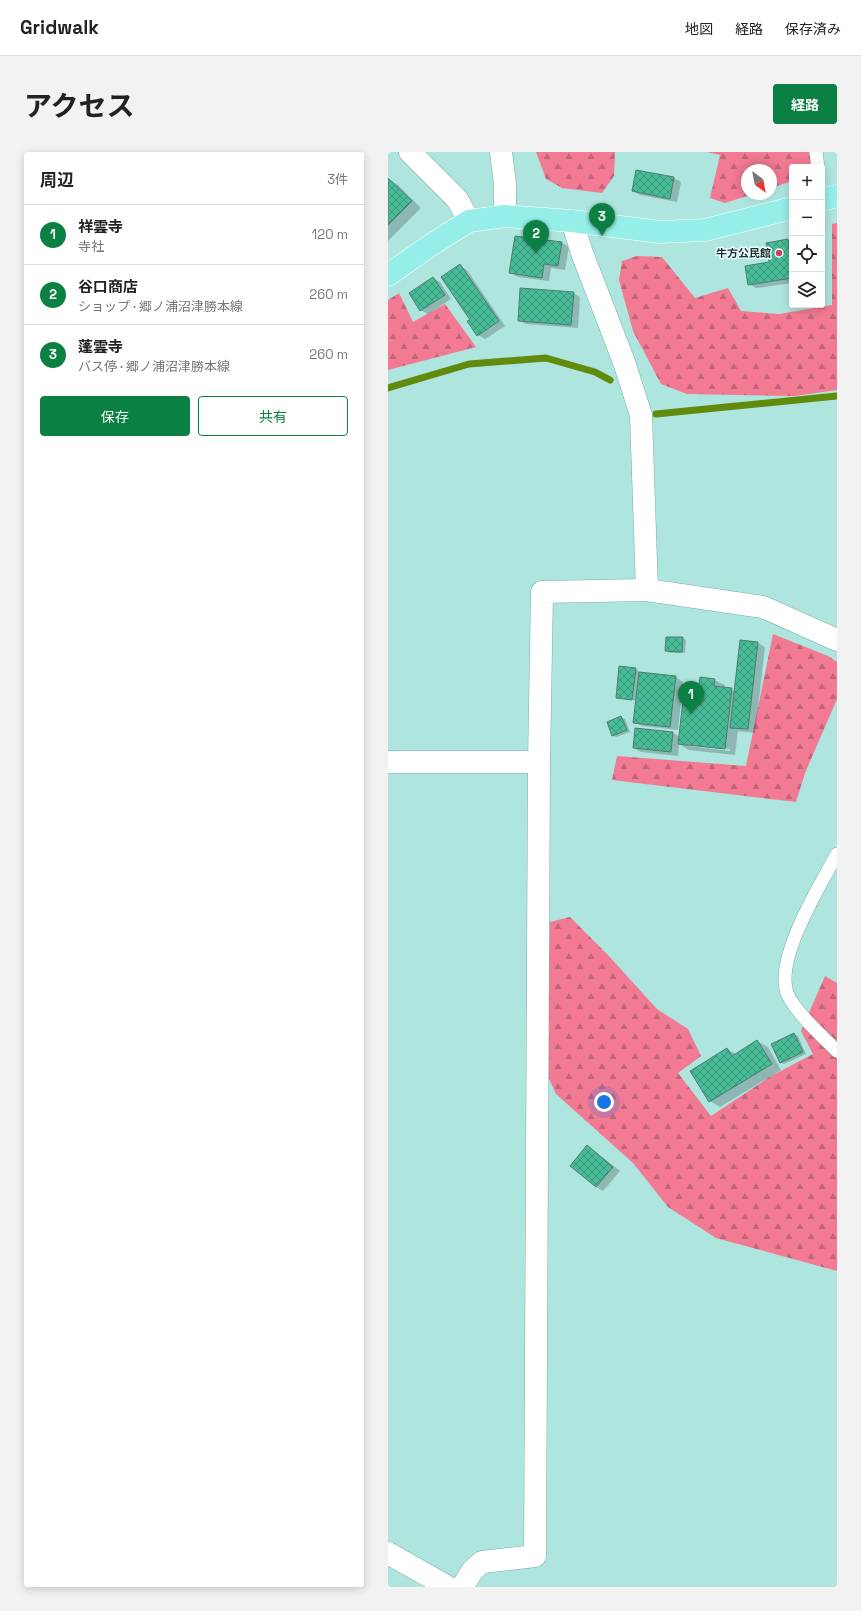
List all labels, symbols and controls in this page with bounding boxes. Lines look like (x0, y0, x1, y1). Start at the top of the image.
text: Gridwalk (20, 15, 99, 40)
text: 地図 (685, 20, 713, 38)
text: 経路 (735, 20, 763, 38)
text: 保存済み (785, 20, 841, 38)
button: 経路 (773, 84, 837, 124)
text: アクセス (24, 88, 135, 124)
north arrow (741, 164, 777, 200)
map controls (789, 164, 825, 308)
button: + (789, 164, 825, 200)
text: 周辺 (40, 169, 74, 191)
text: 3件 (327, 171, 348, 188)
button: − (789, 200, 825, 236)
pin: 3 (589, 203, 615, 236)
text: 祥雲寺 (78, 217, 123, 236)
pin: 2 (523, 220, 549, 253)
text: 1 (50, 226, 56, 243)
text: 120 m (312, 226, 348, 243)
button: locate (789, 236, 825, 272)
text: 寺社 (78, 238, 104, 255)
place label: 牛方公民館 (716, 246, 771, 260)
marker: 牛方公民館 (774, 248, 784, 258)
button: layers (789, 272, 825, 308)
text: 谷口商店 (78, 277, 138, 296)
text: 2 (49, 286, 57, 303)
text: 260 m (309, 286, 348, 303)
text: ショップ · 郷ノ浦沼津勝本線 (78, 298, 243, 315)
text: 蓬雲寺 (78, 337, 123, 356)
text: 3 (49, 346, 57, 363)
text: 260 m (309, 346, 348, 363)
text: バス停 · 郷ノ浦沼津勝本線 (78, 358, 230, 375)
button: 保存 (40, 396, 190, 436)
button: 共有 (198, 396, 348, 436)
pin: 1 (678, 681, 704, 714)
your location (594, 1092, 614, 1112)

